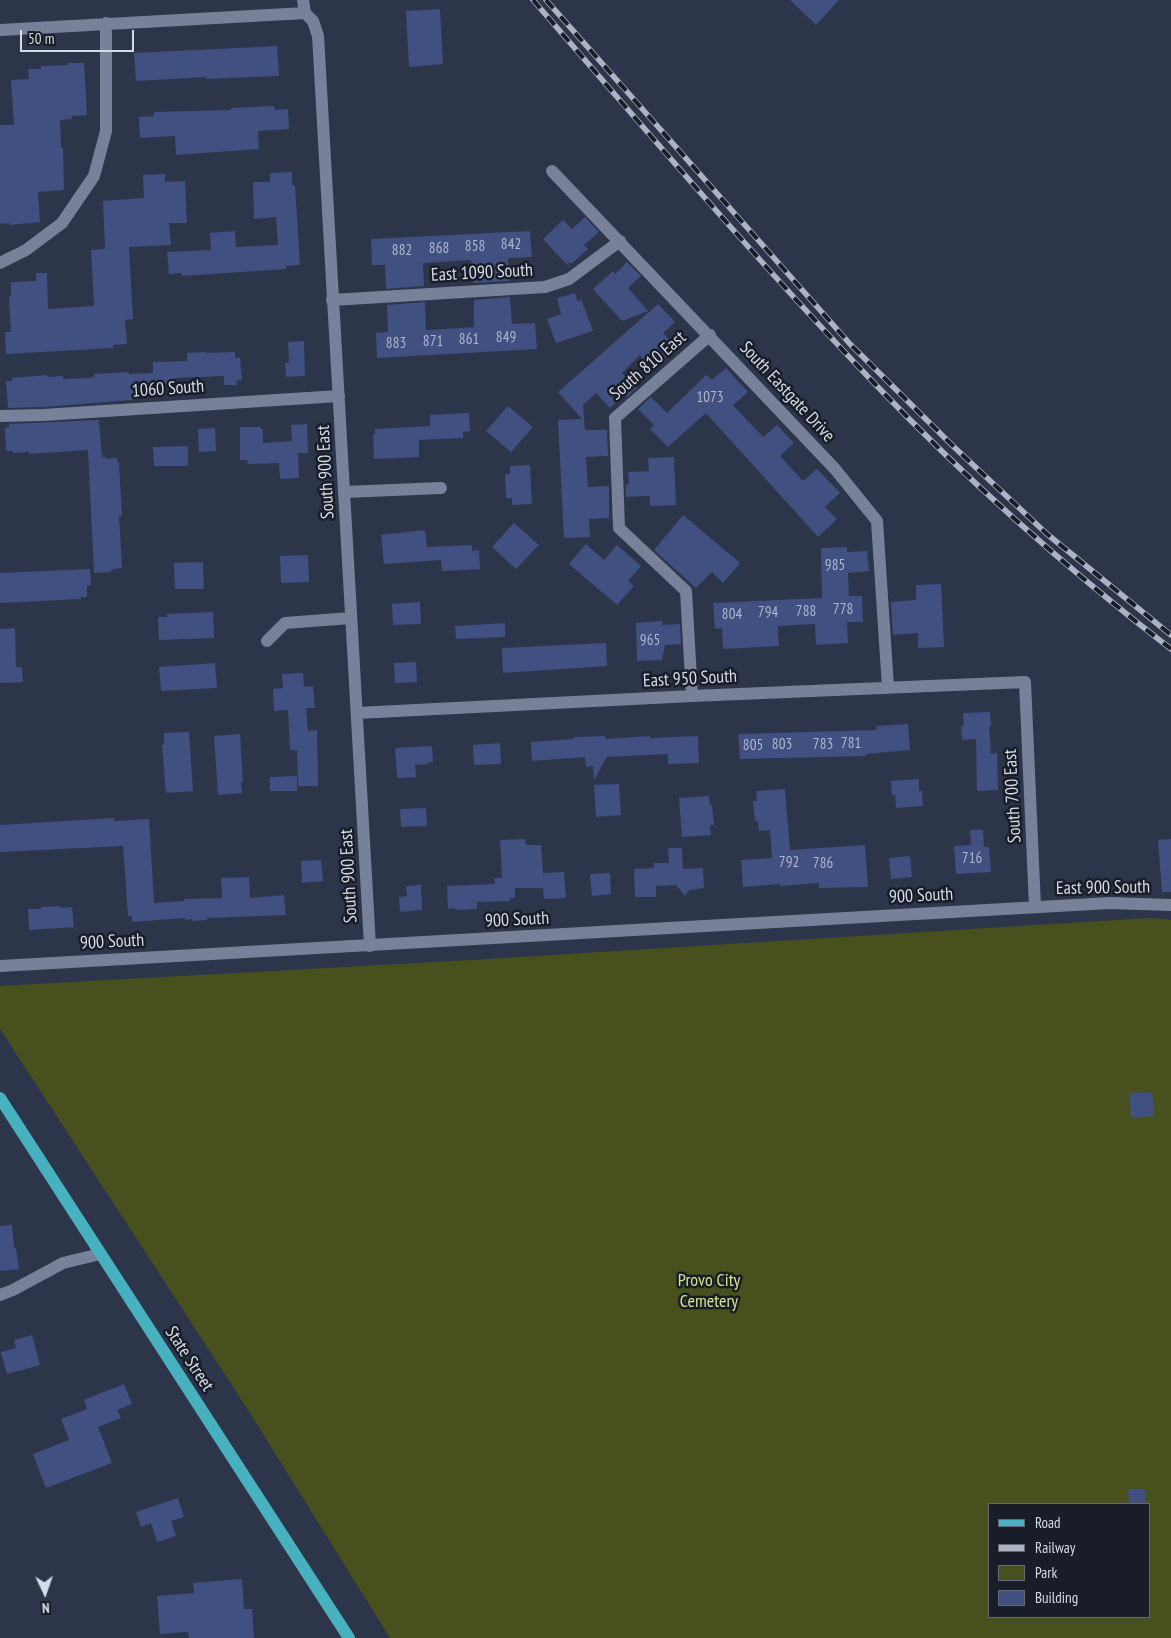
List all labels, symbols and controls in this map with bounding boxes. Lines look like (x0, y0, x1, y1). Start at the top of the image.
scale bar (22, 20, 136, 52)
text: 50 m (28, 29, 54, 48)
house number: 842 (501, 236, 521, 254)
house number: 858 (465, 238, 485, 256)
house number: 868 (429, 240, 449, 258)
house number: 882 (392, 242, 412, 260)
street label: East 1090 South (430, 260, 534, 286)
street label: South 810 East (605, 327, 691, 405)
house number: 849 (496, 329, 516, 347)
house number: 861 (459, 331, 479, 349)
house number: 871 (423, 333, 443, 351)
house number: 883 (386, 335, 406, 353)
street label: South Eastgate Drive (735, 337, 839, 447)
street label: 1060 South (131, 376, 205, 402)
house number: 1073 (697, 389, 723, 407)
street label: South 900 East (313, 424, 339, 520)
house number: 985 (825, 557, 845, 575)
house number: 778 (833, 601, 853, 619)
house number: 788 (796, 603, 816, 621)
house number: 794 (758, 604, 778, 622)
house number: 804 (722, 606, 742, 624)
house number: 965 (640, 632, 660, 650)
street label: East 950 South (642, 666, 738, 692)
house number: 781 (841, 735, 861, 753)
house number: 803 (772, 736, 792, 754)
house number: 783 (813, 736, 833, 754)
house number: 805 (743, 737, 763, 755)
street label: South 700 East (1000, 748, 1026, 844)
street label: South 900 East (336, 828, 362, 924)
house number: 716 (962, 850, 982, 868)
house number: 792 (779, 854, 799, 872)
house number: 786 (813, 855, 833, 873)
street label: East 900 South (1056, 876, 1150, 900)
street label: 900 South (888, 884, 954, 908)
street label: 900 South (484, 908, 550, 932)
street label: 900 South (79, 930, 145, 954)
park label: Provo City Cemetery (678, 1270, 740, 1312)
street label: State Street (160, 1322, 218, 1396)
legend (988, 1503, 1151, 1618)
text: Road (1035, 1513, 1061, 1532)
text: Railway (1035, 1538, 1075, 1557)
text: Park (1035, 1563, 1057, 1582)
north arrow (20, 1568, 70, 1618)
text: Building (1035, 1588, 1078, 1607)
text: N (42, 1599, 50, 1617)

